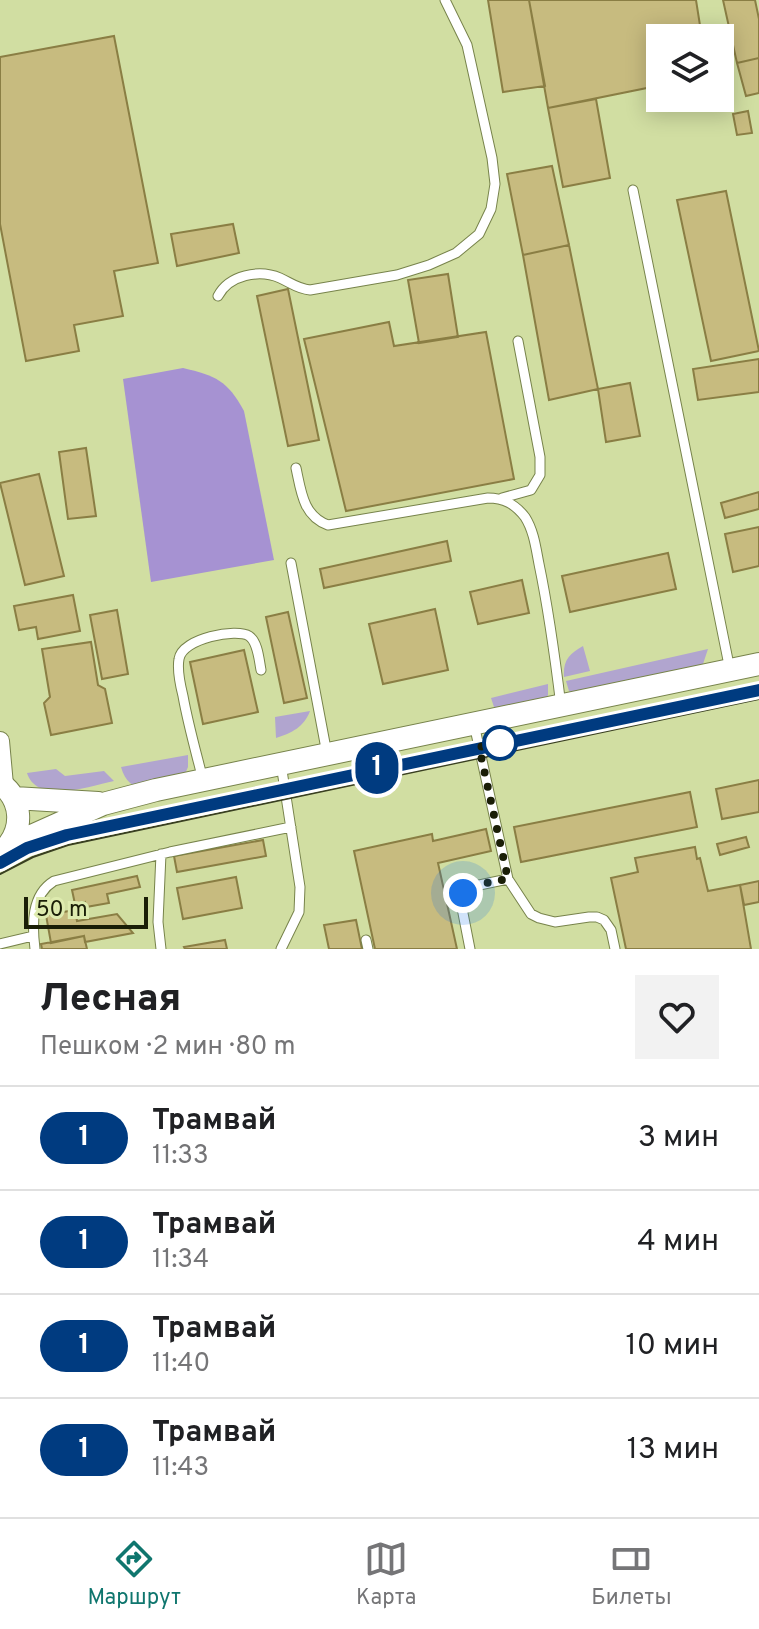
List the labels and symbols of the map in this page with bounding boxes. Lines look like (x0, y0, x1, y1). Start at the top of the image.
unlabelled marker (483, 726, 517, 760)
line badge: 1 (351, 742, 403, 794)
your location (443, 873, 483, 913)
scale bar (24, 893, 148, 929)

